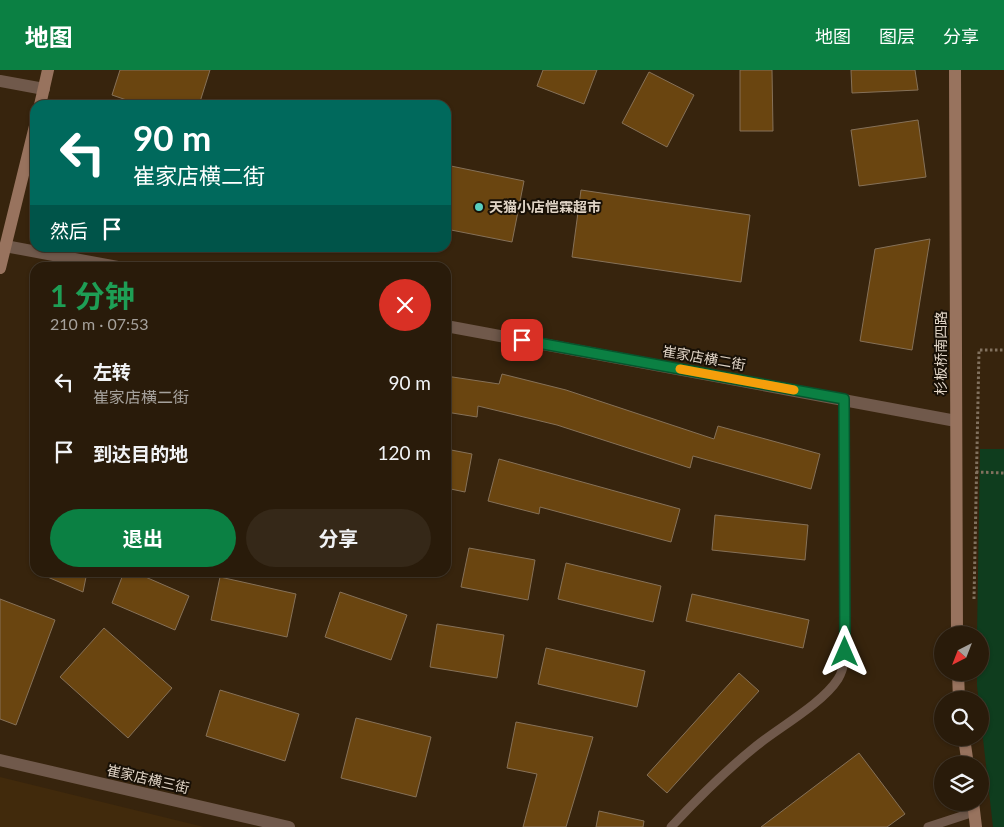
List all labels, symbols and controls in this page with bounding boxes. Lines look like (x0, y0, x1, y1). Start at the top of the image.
text: 地图 (25, 22, 73, 51)
text: 地图 (815, 25, 851, 47)
text: 图层 (879, 25, 915, 47)
text: 分享 (943, 25, 979, 47)
text: 90 m (133, 116, 211, 158)
icon: left (50, 120, 115, 185)
text: 崔家店横二街 (133, 162, 265, 189)
place label: 天猫小店恺霖超市 (489, 198, 601, 215)
marker: 天猫小店恺霖超市 (473, 201, 485, 213)
icon: arrive (98, 215, 126, 243)
text: 然后 (50, 219, 88, 242)
text: 1 分钟 (50, 277, 135, 313)
button: close (379, 279, 431, 331)
street label: 杉板桥南四路 (932, 311, 949, 395)
text: 210 m · 07:53 (50, 314, 149, 333)
pin (501, 319, 543, 361)
icon: arrive (508, 326, 536, 354)
street label: 崔家店横二街 (661, 342, 747, 373)
text: 左转 (93, 360, 131, 383)
icon: left (50, 368, 78, 396)
text: 90 m (388, 371, 431, 394)
text: 崔家店横二街 (93, 387, 189, 406)
icon: arrive (50, 438, 78, 466)
text: 120 m (377, 441, 431, 464)
text: 到达目的地 (93, 442, 188, 465)
button: 退出 (50, 509, 236, 567)
button: 分享 (246, 509, 431, 567)
position arrow (818, 625, 870, 677)
north arrow (934, 626, 989, 681)
map controls (934, 626, 989, 811)
button: search (934, 691, 989, 746)
button: layers (934, 756, 989, 811)
street label: 崔家店横三街 (105, 761, 191, 796)

